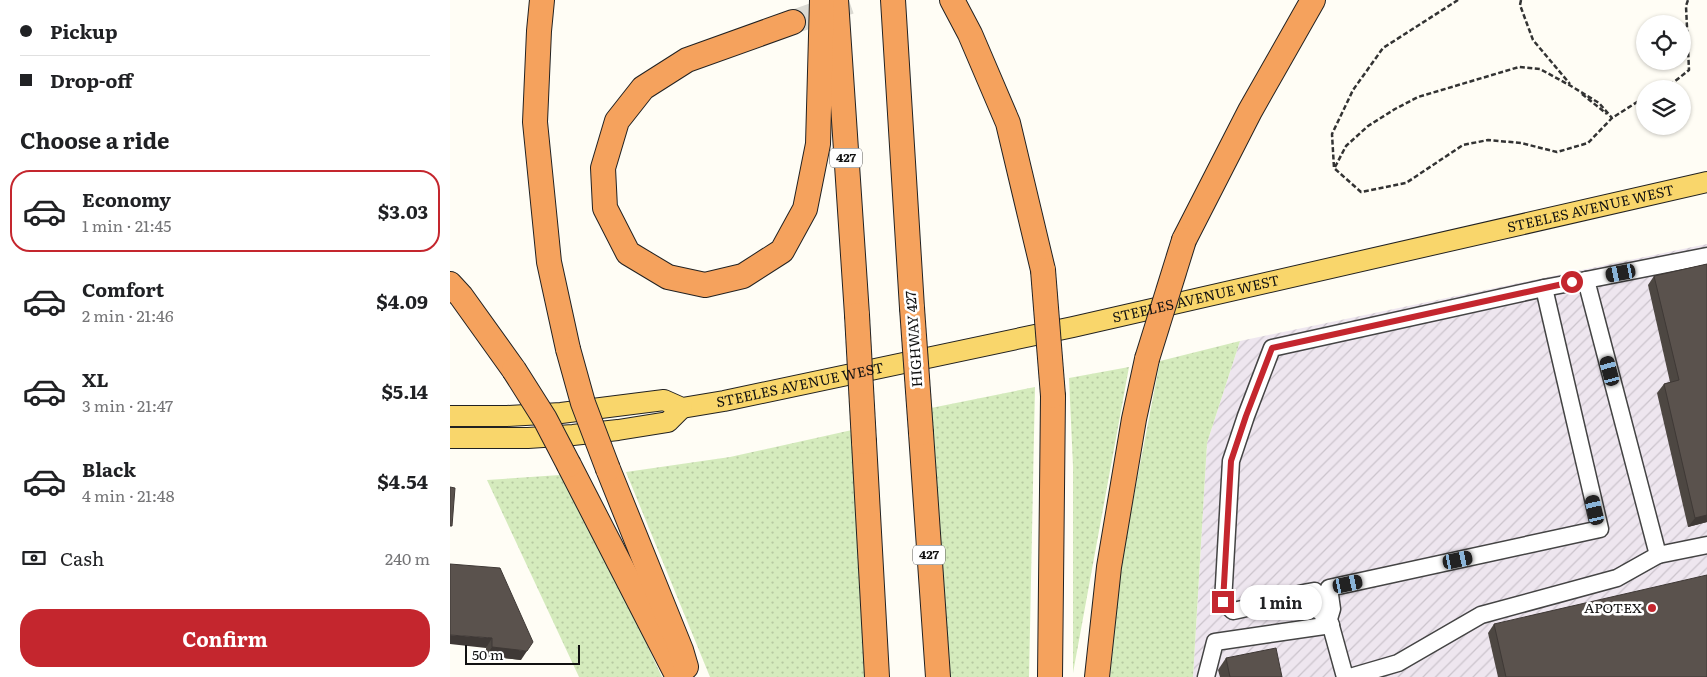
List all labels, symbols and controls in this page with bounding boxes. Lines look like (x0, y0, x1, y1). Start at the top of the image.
map controls (1636, 15, 1691, 135)
button: locate (1636, 15, 1691, 70)
text: Pickup (50, 17, 118, 45)
text: Drop-off (50, 66, 133, 94)
button: layers (1636, 80, 1691, 135)
text: Choose a ride (20, 123, 169, 156)
road number: 427 (830, 148, 862, 168)
street label: STEELES AVENUE WEST (1505, 179, 1676, 236)
text: Economy (82, 185, 171, 213)
icon: car (22, 189, 67, 234)
text: $3.03 (378, 197, 428, 225)
text: 1 min · 21:45 (82, 213, 171, 237)
car (1604, 263, 1637, 283)
street label: STEELES AVENUE WEST (1110, 269, 1281, 327)
route start (1561, 271, 1583, 293)
text: Comfort (82, 275, 164, 303)
icon: car (22, 279, 67, 324)
text: $4.09 (376, 287, 428, 315)
street label: HIGHWAY 427 (900, 290, 926, 388)
text: 2 min · 21:46 (82, 303, 174, 327)
car (1598, 355, 1621, 387)
street label: STEELES AVENUE WEST (715, 356, 886, 411)
text: XL (82, 365, 109, 393)
icon: car (22, 369, 67, 414)
text: $5.14 (381, 377, 428, 405)
text: 3 min · 21:47 (82, 393, 173, 417)
text: Black (82, 455, 136, 483)
icon: car (22, 459, 67, 504)
text: $4.54 (377, 467, 428, 495)
text: 4 min · 21:48 (82, 483, 174, 507)
car (1584, 494, 1605, 526)
icon: cash (20, 544, 48, 572)
text: Cash (60, 544, 104, 572)
text: 240 m (385, 546, 430, 570)
road number: 427 (913, 546, 945, 564)
car (1441, 550, 1474, 570)
car (1331, 574, 1364, 594)
callout: 1 min (1240, 584, 1323, 620)
text: 1 min (1260, 590, 1302, 614)
route end (1212, 591, 1234, 613)
place label: APOTEX (1584, 597, 1642, 617)
marker: APOTEX (1646, 602, 1658, 614)
button: Confirm (20, 609, 430, 667)
scale bar (465, 642, 580, 665)
text: 50 m (472, 644, 504, 664)

